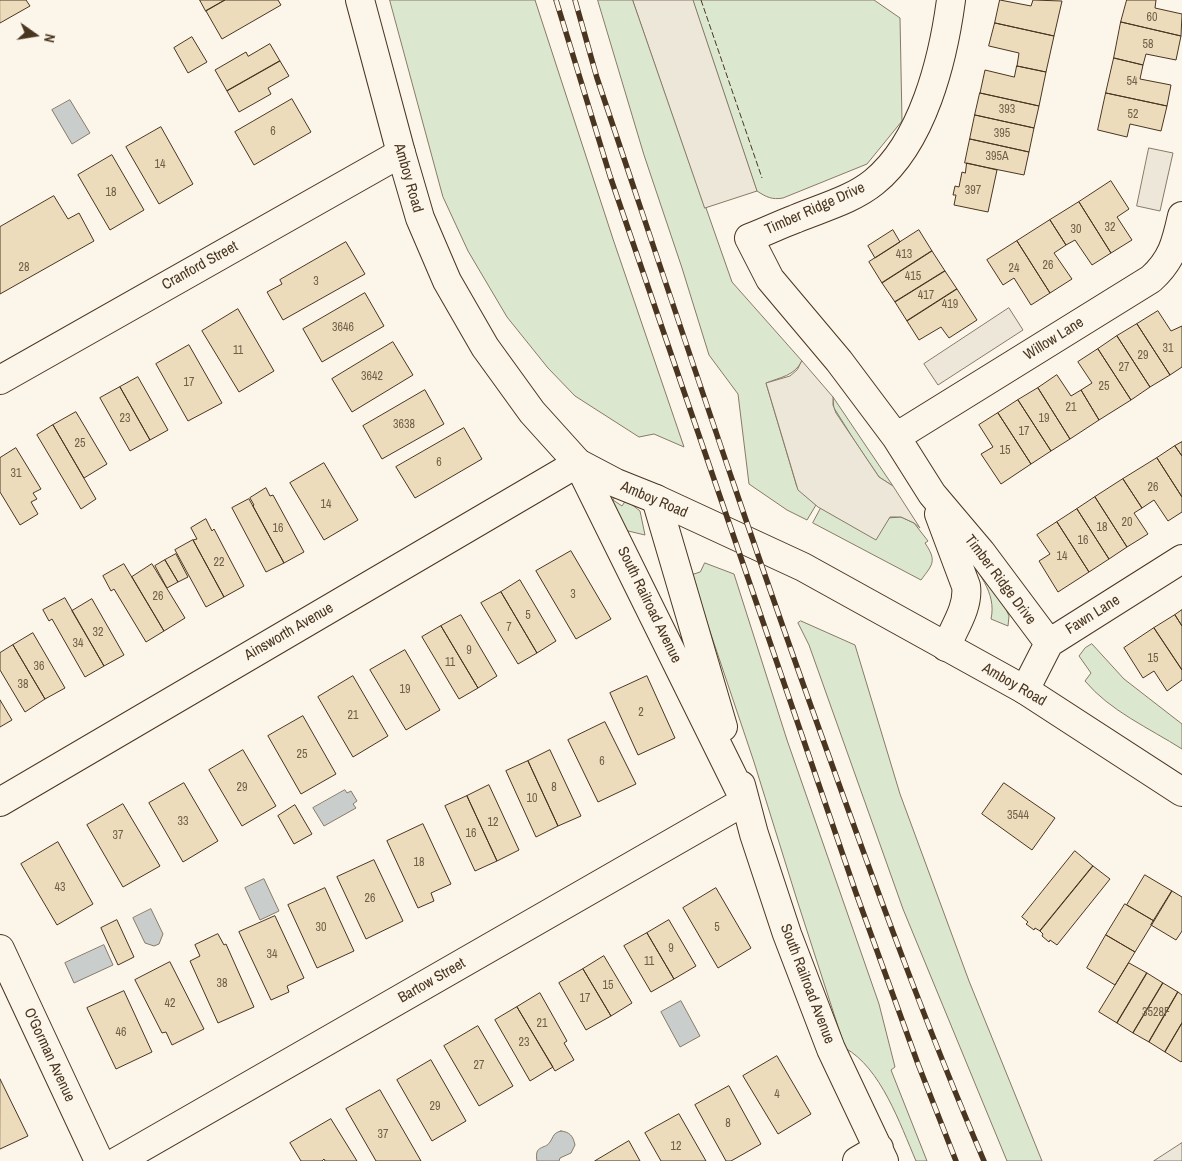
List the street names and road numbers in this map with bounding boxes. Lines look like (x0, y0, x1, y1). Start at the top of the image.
street label: Amboy Road (390, 141, 426, 215)
street label: Timber Ridge Drive (762, 179, 868, 239)
street label: Cranford Street (159, 238, 241, 294)
street label: Willow Lane (1021, 314, 1087, 364)
street label: Amboy Road (618, 478, 690, 522)
street label: Timber Ridge Drive (960, 532, 1040, 628)
street label: South Railroad Avenue (613, 544, 685, 666)
street label: Fawn Lane (1063, 591, 1123, 639)
street label: Ainsworth Avenue (241, 599, 337, 665)
street label: Amboy Road (979, 659, 1049, 711)
street label: South Railroad Avenue (776, 922, 838, 1046)
street label: Bartow Street (395, 955, 469, 1007)
street label: O'Gorman Avenue (19, 1005, 79, 1105)

